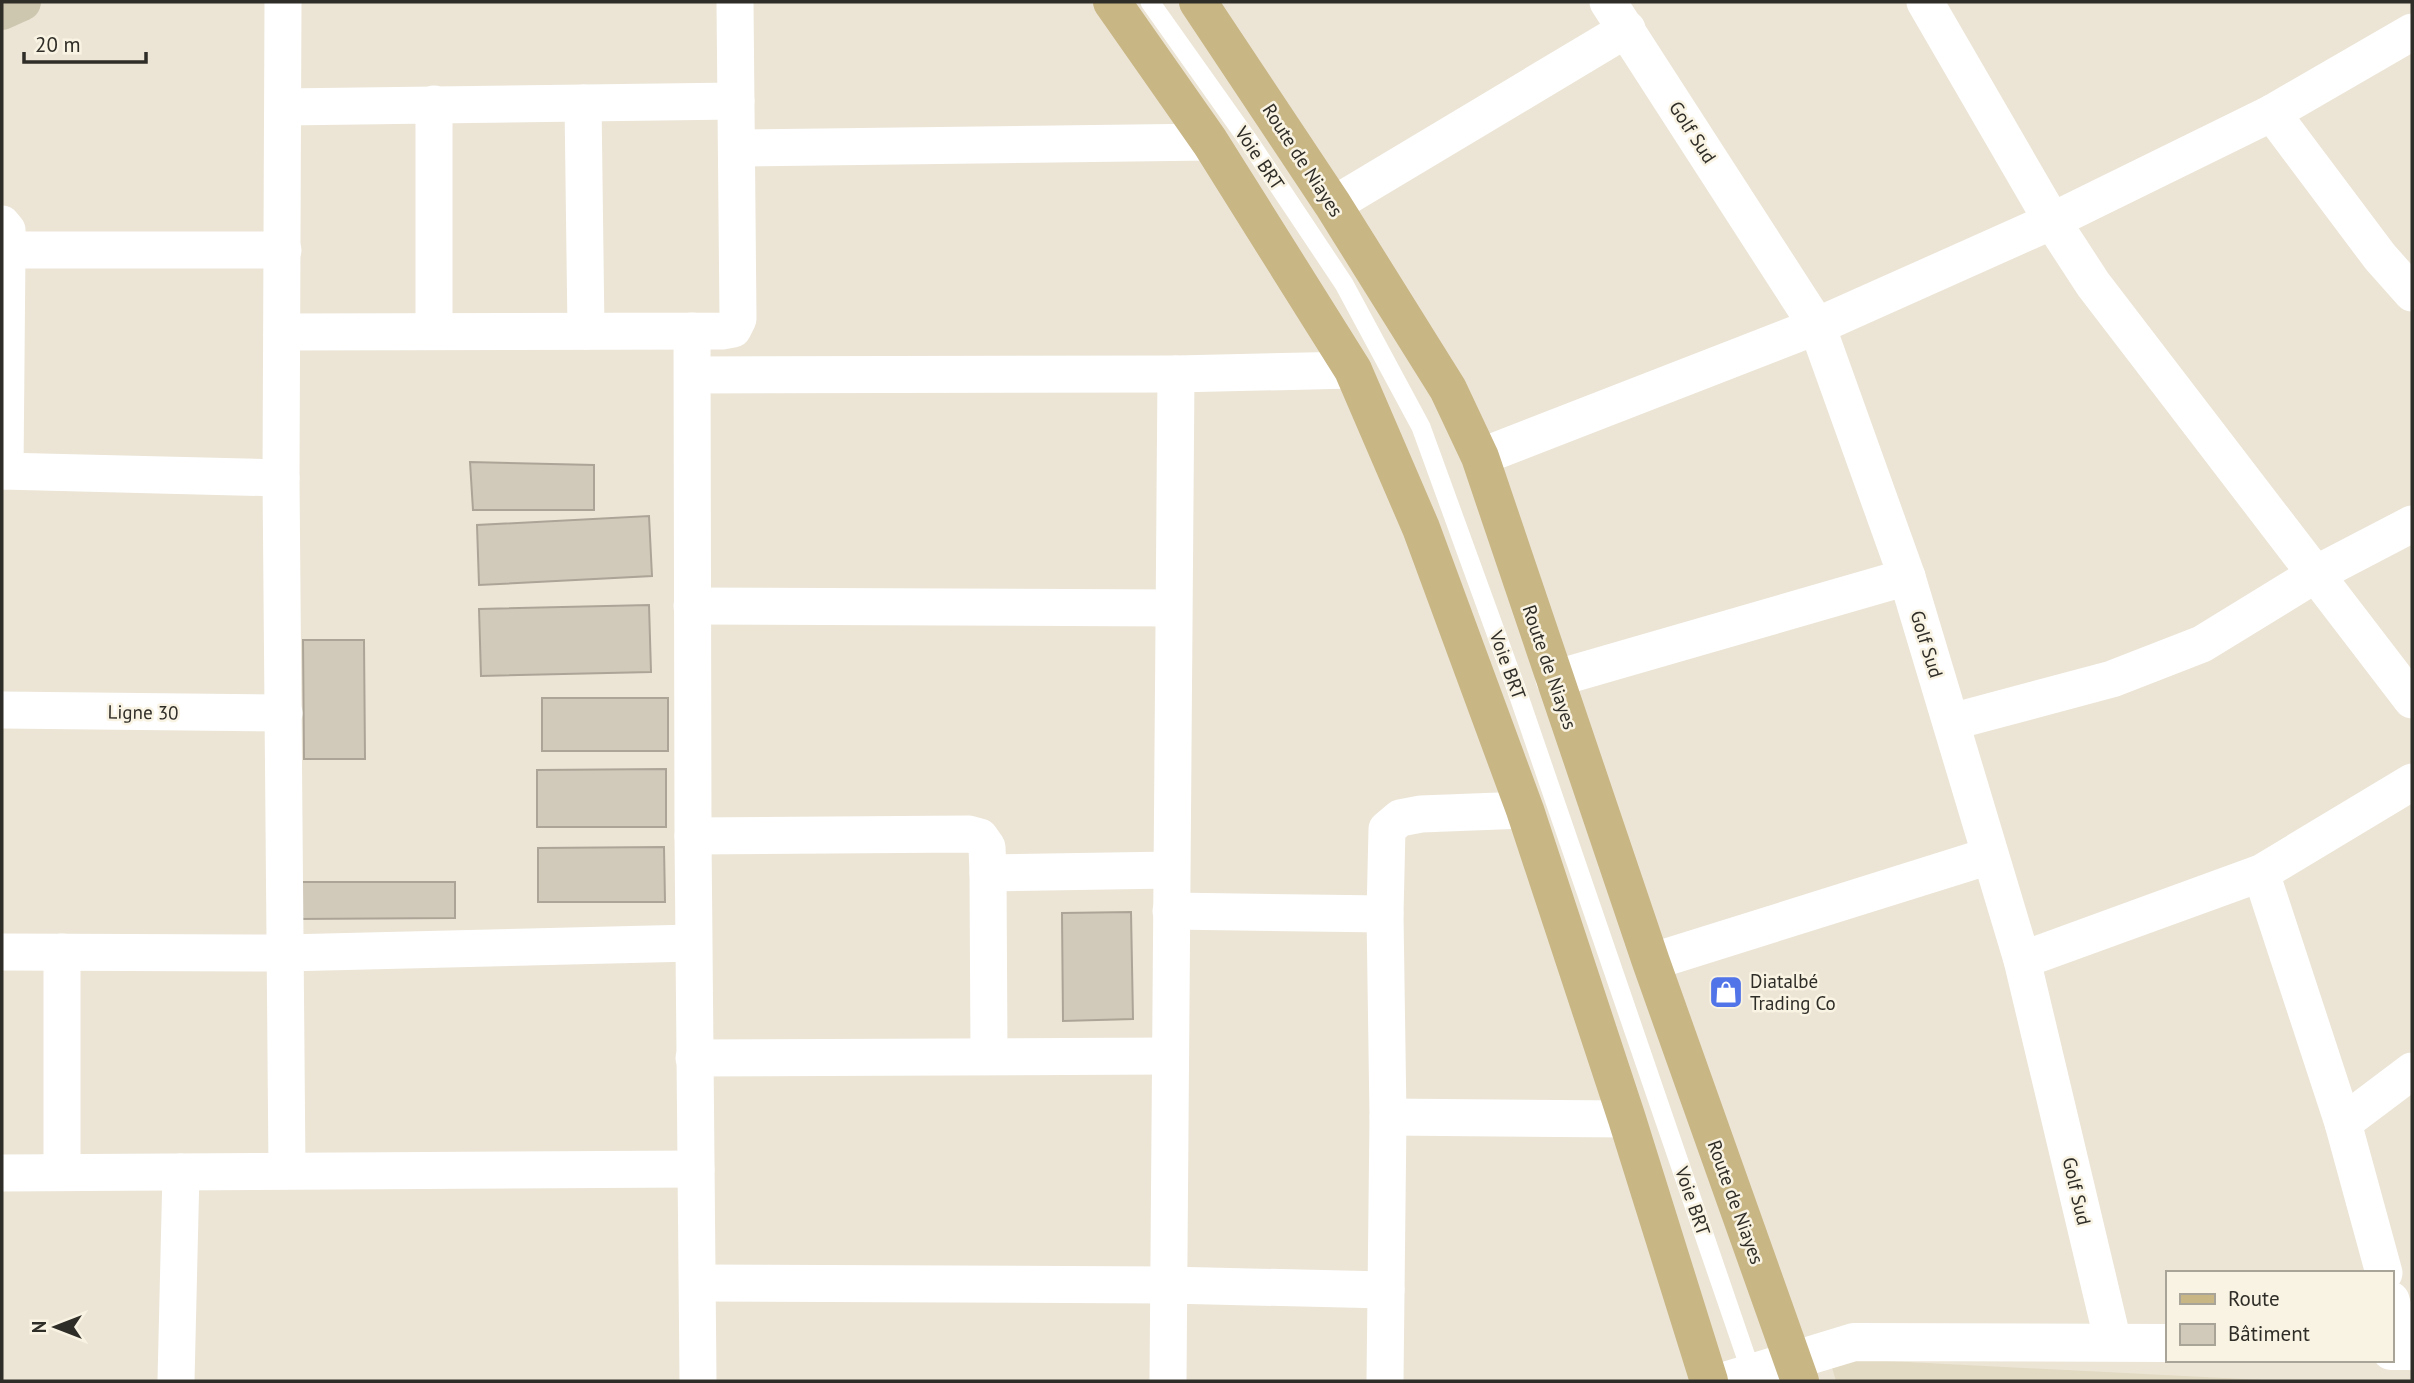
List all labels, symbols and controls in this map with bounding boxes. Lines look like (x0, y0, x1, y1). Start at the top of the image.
scale bar (24, 21, 147, 65)
text: 20 m (35, 31, 81, 58)
street label: Golf Sud (1664, 97, 1722, 167)
street label: Route de Niayes (1257, 99, 1349, 221)
street label: Voie BRT (1230, 121, 1290, 195)
street label: Route de Niayes (1517, 601, 1583, 733)
street label: Golf Sud (1905, 607, 1949, 681)
street label: Voie BRT (1484, 626, 1532, 703)
street label: Ligne 30 (107, 699, 179, 725)
place label: Diatalbé Trading Co (1750, 969, 1836, 1015)
shop icon: Diatalbé Trading Co (1707, 973, 1745, 1011)
street label: Route de Niayes (1702, 1137, 1770, 1267)
street label: Golf Sud (2058, 1155, 2096, 1227)
street label: Voie BRT (1670, 1162, 1716, 1239)
legend (2166, 1271, 2393, 1362)
text: Route (2228, 1285, 2280, 1312)
north arrow (21, 1292, 91, 1362)
text: Bâtiment (2228, 1320, 2310, 1347)
text: N (27, 1321, 51, 1333)

